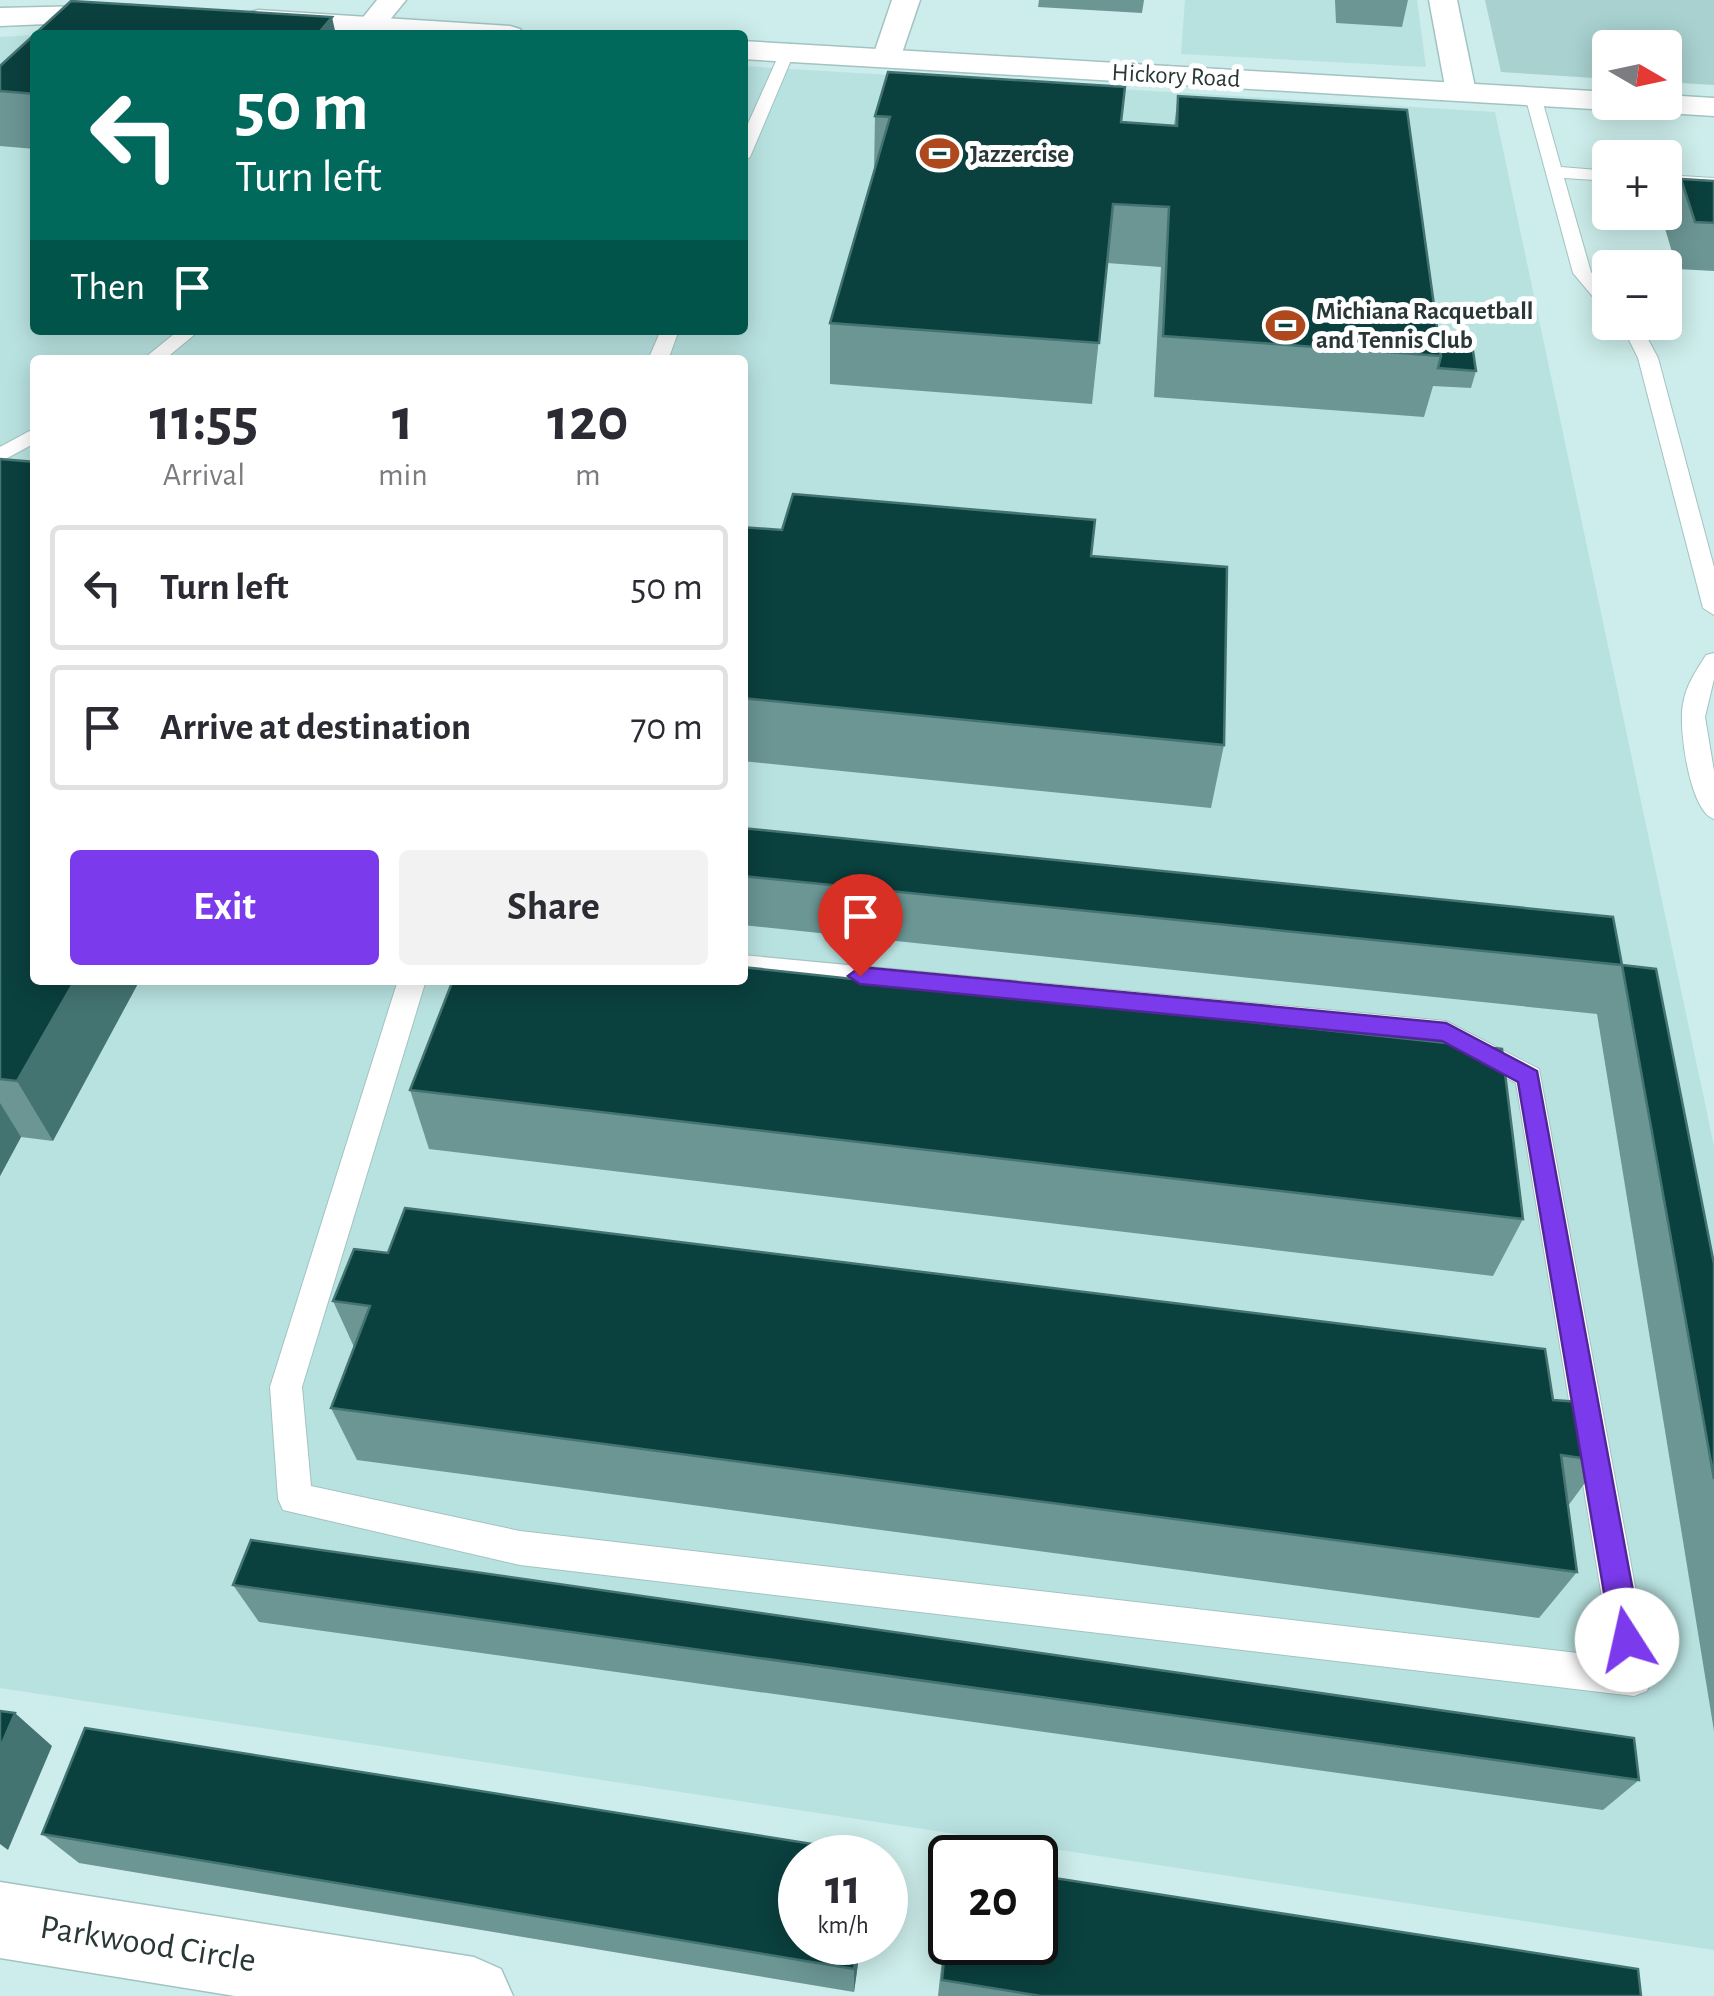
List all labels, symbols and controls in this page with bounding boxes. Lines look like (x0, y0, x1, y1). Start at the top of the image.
north arrow (1592, 30, 1682, 120)
map controls (1592, 30, 1682, 340)
street label: Hickory Road (1111, 60, 1241, 92)
icon: left (70, 70, 200, 200)
text: 50 m (235, 73, 369, 143)
sports icon: Jazzercise (919, 133, 961, 175)
button: + (1592, 140, 1682, 230)
place label: Jazzercise (970, 142, 1069, 167)
text: Turn left (235, 155, 382, 200)
button: − (1592, 250, 1682, 340)
icon: arrive (165, 260, 220, 315)
text: Then (70, 269, 145, 307)
place label: Michiana Racquetball and Tennis Club (1316, 299, 1533, 353)
sports icon: Michiana Racquetball and Tennis Club (1265, 304, 1307, 346)
text: 11:55 (150, 391, 258, 451)
text: 1 (392, 391, 414, 451)
text: 120 (547, 391, 628, 451)
text: Arrival (163, 459, 245, 491)
text: min (378, 459, 428, 491)
text: m (575, 459, 601, 491)
icon: left (75, 560, 130, 615)
text: Turn left (160, 569, 288, 607)
text: 50 m (630, 569, 703, 607)
icon: arrive (75, 700, 130, 755)
text: Arrive at destination (160, 709, 471, 747)
text: 70 m (630, 709, 703, 747)
button: Exit (70, 850, 379, 965)
button: Share (399, 850, 708, 965)
pin (818, 874, 903, 977)
icon: arrive (833, 889, 888, 944)
position arrow (1575, 1588, 1679, 1692)
speed limit sign: 20 (928, 1835, 1058, 1965)
text: 11 (825, 1863, 861, 1913)
street label: Parkwood Circle (38, 1910, 258, 1978)
text: km/h (817, 1913, 869, 1938)

